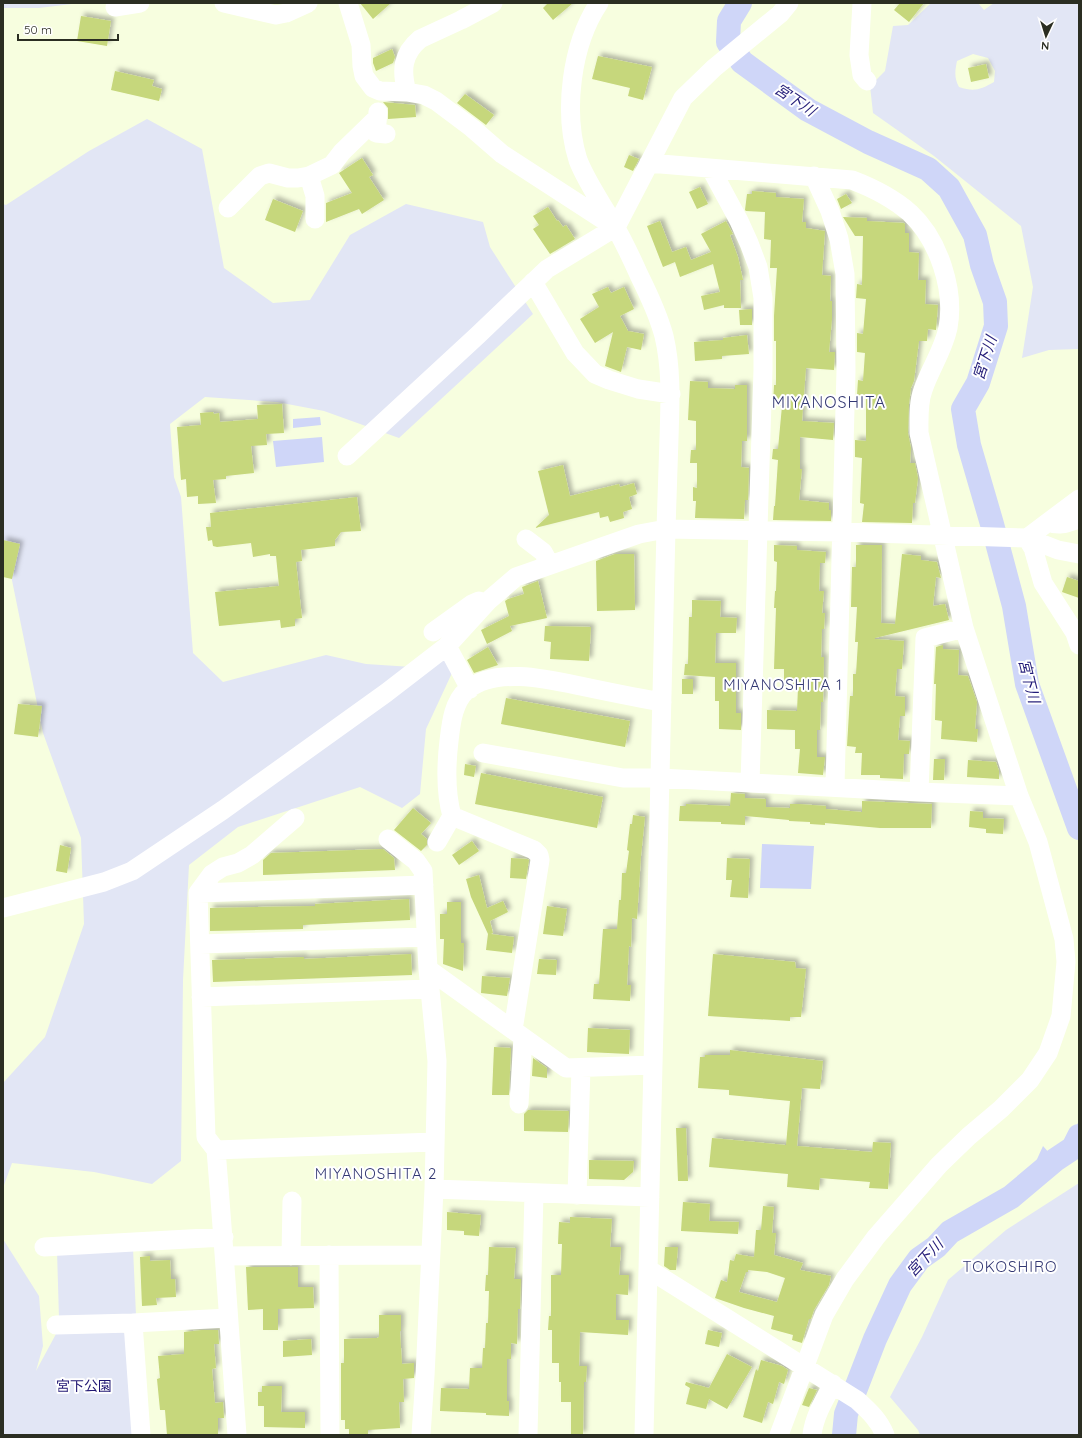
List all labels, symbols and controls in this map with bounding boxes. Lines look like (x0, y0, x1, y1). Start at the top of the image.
scale bar (18, 16, 118, 42)
north arrow (1026, 16, 1066, 56)
text: 50 m (24, 22, 52, 37)
text: N (1041, 39, 1050, 53)
water label: 宮下川 (771, 79, 821, 121)
water label: 宮下川 (969, 332, 1001, 382)
district label: MIYANOSHITA (772, 392, 886, 412)
water label: 宮下川 (1015, 657, 1045, 707)
district label: MIYANOSHITA 1 (723, 675, 843, 694)
district label: MIYANOSHITA 2 (315, 1164, 437, 1183)
water label: 宮下川 (902, 1233, 948, 1281)
district label: TOKOSHIRO (963, 1257, 1057, 1276)
park label: 宮下公園 (56, 1377, 112, 1395)

